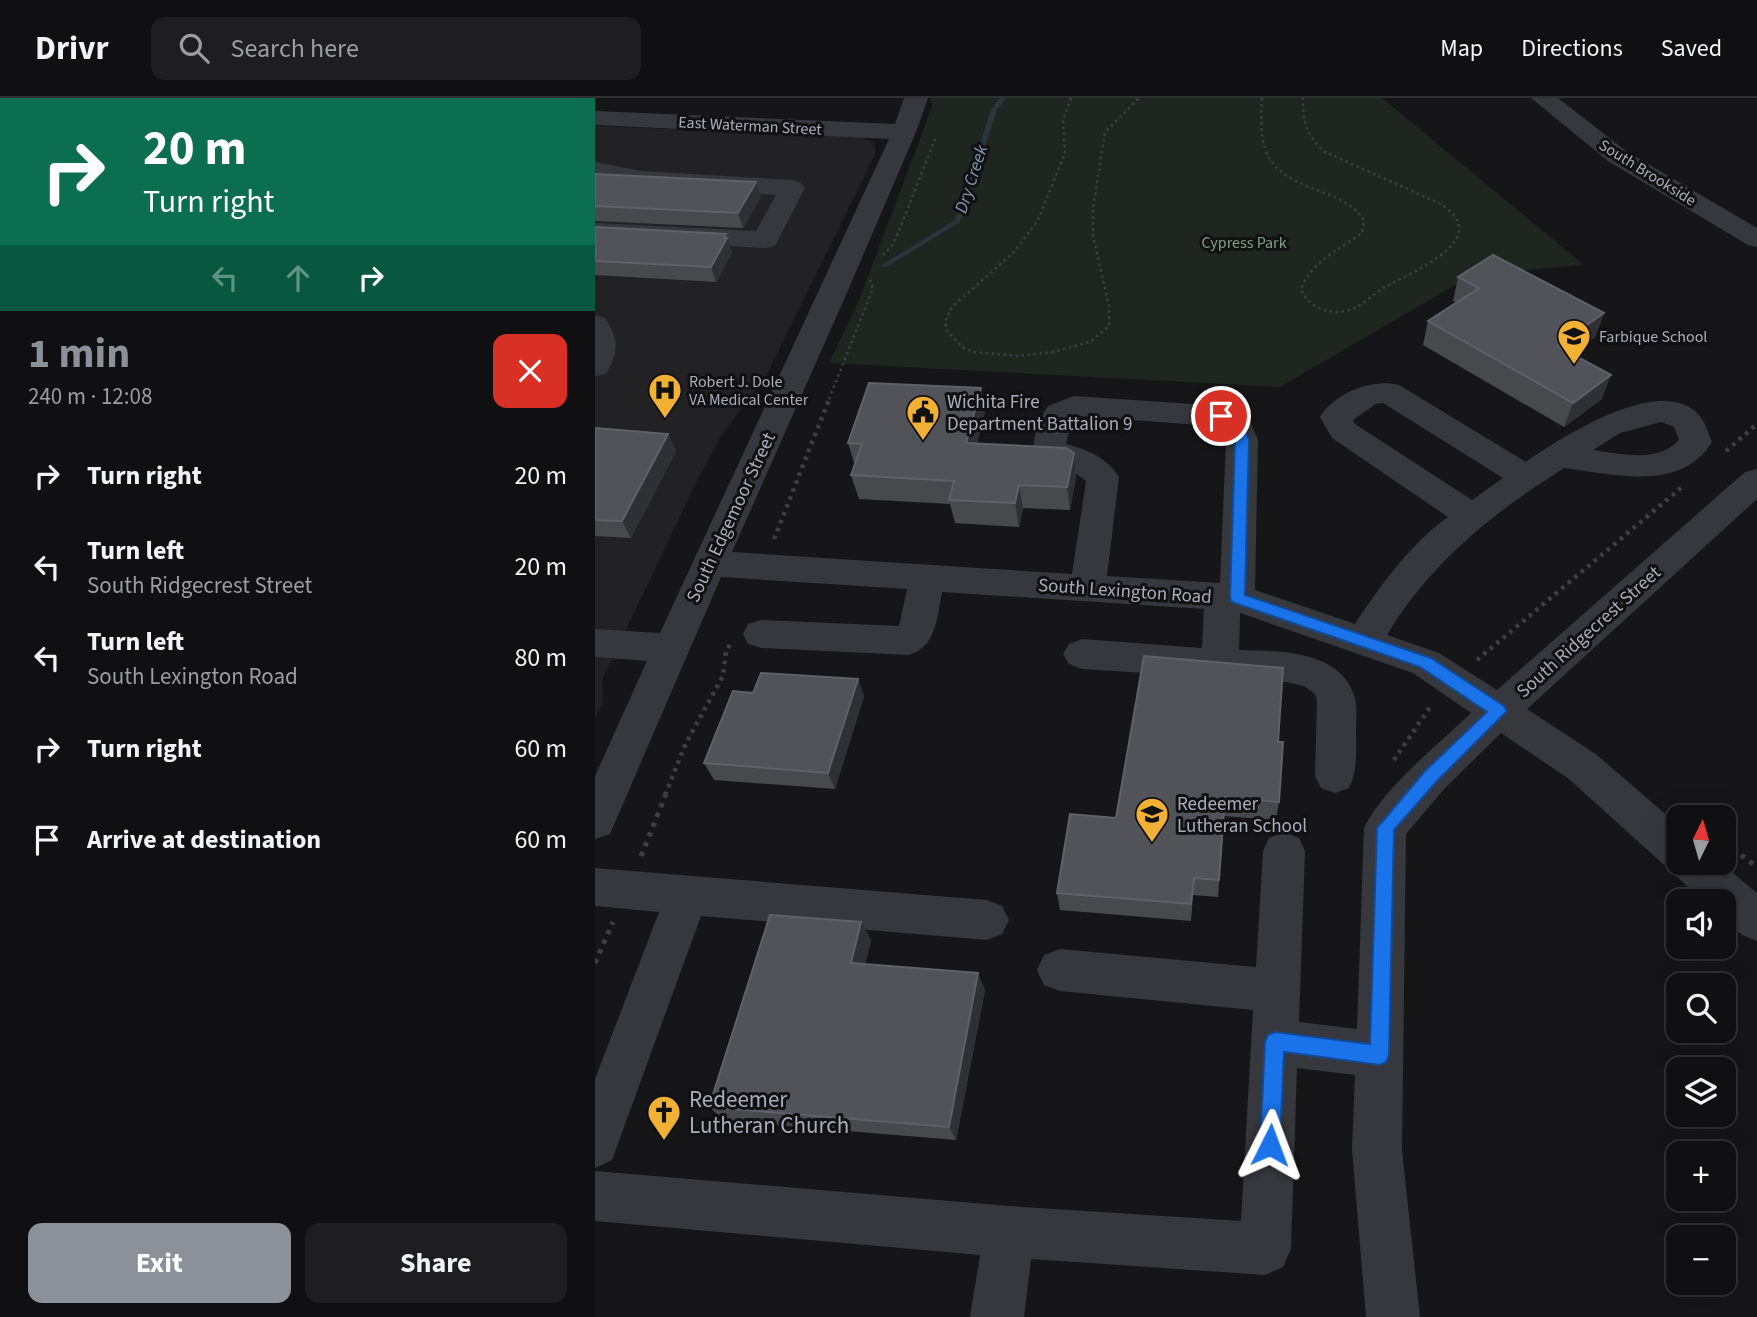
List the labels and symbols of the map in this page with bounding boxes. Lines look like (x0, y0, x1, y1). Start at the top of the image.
street label: East Waterman Street (678, 111, 823, 141)
street label: South Brookside (1595, 134, 1700, 212)
water label: Dry Creek (949, 141, 994, 216)
park label: Cypress Park (1201, 232, 1287, 254)
school or university icon: Farbique School (1555, 317, 1593, 366)
place label: Farbique School (1599, 326, 1707, 348)
hospital icon: Robert J. Dole VA Medical Center (646, 371, 684, 420)
place label: Robert J. Dole VA Medical Center (689, 371, 809, 411)
pin (1191, 386, 1251, 446)
place label: Wichita Fire Department Battalion 9 (947, 389, 1132, 438)
public building icon: Wichita Fire Department Battalion 9 (904, 393, 942, 442)
street label: South Edgemoor Street (680, 428, 783, 607)
street label: South Ridgecrest Street (1511, 559, 1668, 704)
street label: South Lexington Road (1037, 572, 1213, 611)
place label: Redeemer Lutheran School (1177, 791, 1307, 840)
school or university icon: Redeemer Lutheran School (1133, 795, 1171, 844)
north arrow (1666, 805, 1736, 875)
place label: Redeemer Lutheran Church (689, 1083, 849, 1142)
church icon: Redeemer Lutheran Church (645, 1093, 683, 1142)
position arrow (1233, 1108, 1307, 1182)

